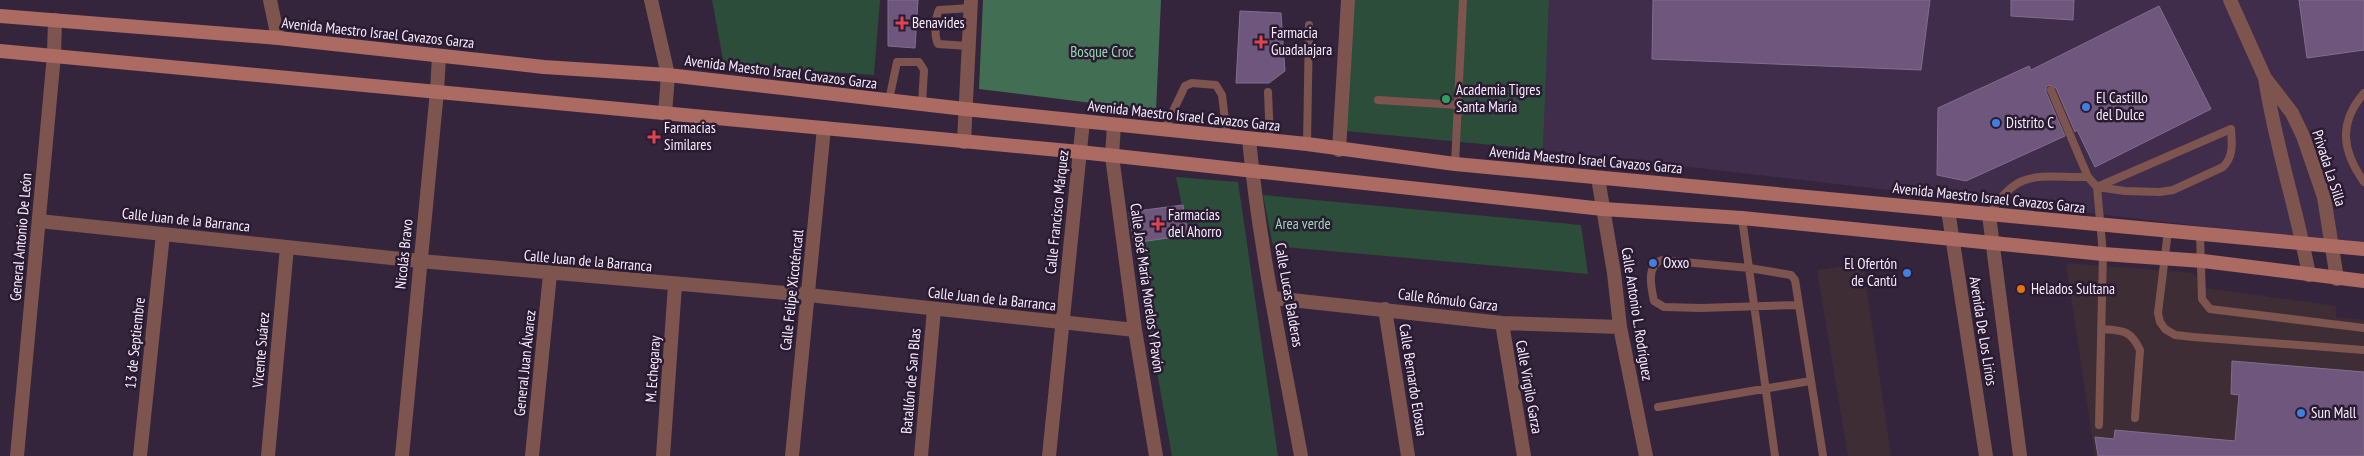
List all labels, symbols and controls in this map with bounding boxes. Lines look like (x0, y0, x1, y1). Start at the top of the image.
street label: Avenida Maestro Israel Cavazos Garza (281, 13, 475, 52)
place label: Benavides (912, 13, 965, 32)
marker: Benavides (896, 17, 908, 29)
place label: Farmacia Guadalajara (1271, 23, 1332, 59)
marker: Farmacia Guadalajara (1255, 36, 1267, 48)
park label: Bosque Croc (1070, 42, 1134, 61)
street label: Avenida Maestro Israel Cavazos Garza (684, 50, 878, 93)
place label: Academia Tigres Santa María (1456, 80, 1541, 116)
place label: El Castillo del Dulce (2096, 88, 2148, 124)
marker: Academia Tigres Santa María (1440, 93, 1452, 105)
street label: Avenida Maestro Israel Cavazos Garza (1087, 96, 1281, 135)
marker: El Castillo del Dulce (2080, 101, 2092, 113)
place label: Distrito C (2006, 113, 2054, 132)
marker: Distrito C (1990, 117, 2002, 129)
place label: Farmacias Similares (664, 118, 716, 154)
street label: Privada La Silla (2308, 127, 2351, 208)
marker: Farmacias Similares (648, 131, 660, 143)
street label: Avenida Maestro Israel Cavazos Garza (1489, 142, 1683, 177)
street label: Calle Francisco Márquez (1041, 149, 1072, 275)
street label: General Antonio De León (5, 172, 36, 302)
street label: Avenida Maestro Israel Cavazos Garza (1892, 178, 2086, 217)
street label: Calle José María Morelos Y Pavón (1126, 202, 1169, 374)
street label: Calle Juan de la Barranca (121, 203, 251, 236)
place label: Farmacias del Ahorro (1168, 205, 1222, 241)
park label: Area verde (1275, 214, 1331, 233)
street label: Nicolás Bravo (390, 218, 417, 290)
marker: Farmacias del Ahorro (1152, 218, 1164, 230)
street label: Calle Felipe Xicoténcatl (776, 228, 807, 352)
street label: Calle Lucas Balderas (1271, 241, 1308, 349)
street label: Calle Juan de la Barranca (523, 245, 653, 276)
street label: Calle Antonio L. Rodríguez (1618, 246, 1657, 382)
place label: Oxxo (1663, 253, 1689, 272)
place label: El Ofertón de Cantú (1844, 254, 1897, 290)
marker: Oxxo (1647, 257, 1659, 269)
marker: El Ofertón de Cantú (1901, 267, 1913, 279)
street label: Avenida De Los Lirios (1965, 275, 2001, 387)
place label: Helados Sultana (2031, 279, 2115, 298)
street label: Calle Juan de la Barranca (927, 282, 1057, 315)
marker: Helados Sultana (2015, 283, 2027, 295)
street label: Calle Rómulo Garza (1397, 284, 1499, 315)
street label: 13 de Septiembre (120, 296, 149, 390)
street label: General Juan Álvarez (509, 309, 540, 417)
street label: Vicente Suárez (248, 311, 273, 390)
street label: Calle Bernardo Elosua (1395, 323, 1432, 437)
street label: Batallón de San Blas (896, 327, 925, 435)
street label: M. Echegaray (641, 334, 664, 403)
street label: Calle Virgilo Garza (1512, 339, 1547, 435)
place label: Sun Mall (2311, 403, 2357, 422)
marker: Sun Mall (2295, 407, 2307, 419)

